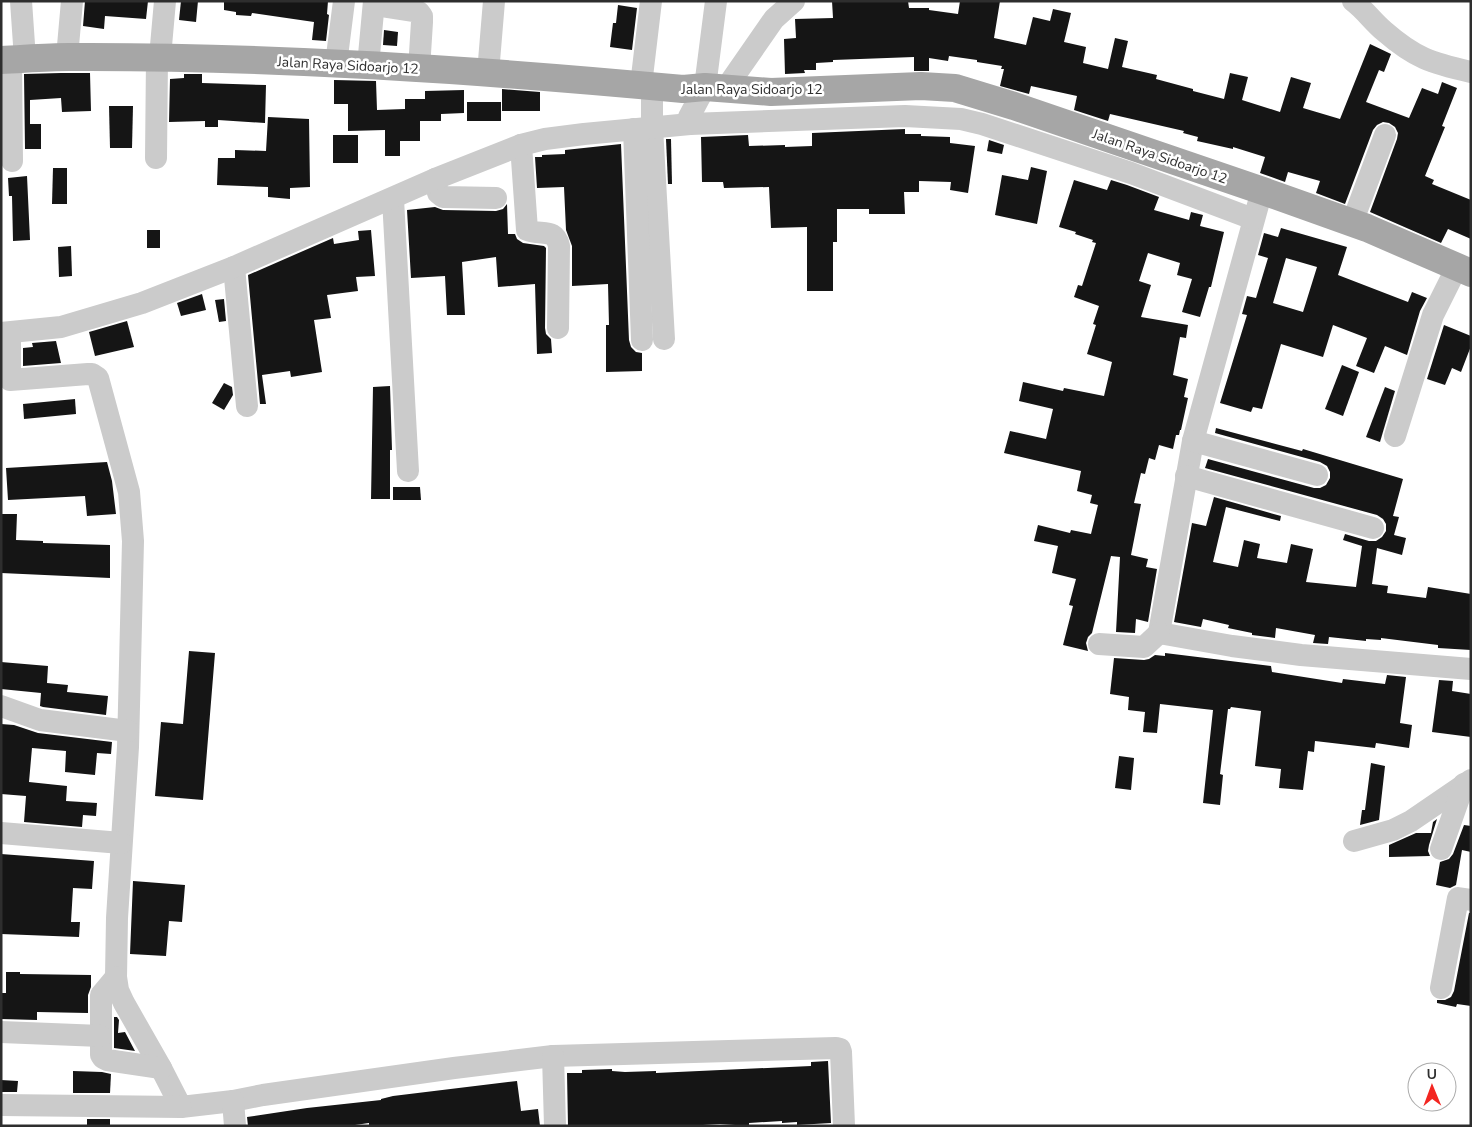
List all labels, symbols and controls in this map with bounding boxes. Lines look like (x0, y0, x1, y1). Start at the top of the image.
street label: Jalan Raya Sidoarjo 12 (276, 52, 419, 79)
street label: Jalan Raya Sidoarjo 12 (680, 80, 823, 99)
street label: Jalan Raya Sidoarjo 12 (1089, 124, 1230, 188)
north arrow (1407, 1062, 1457, 1112)
text: U (1426, 1065, 1437, 1084)

